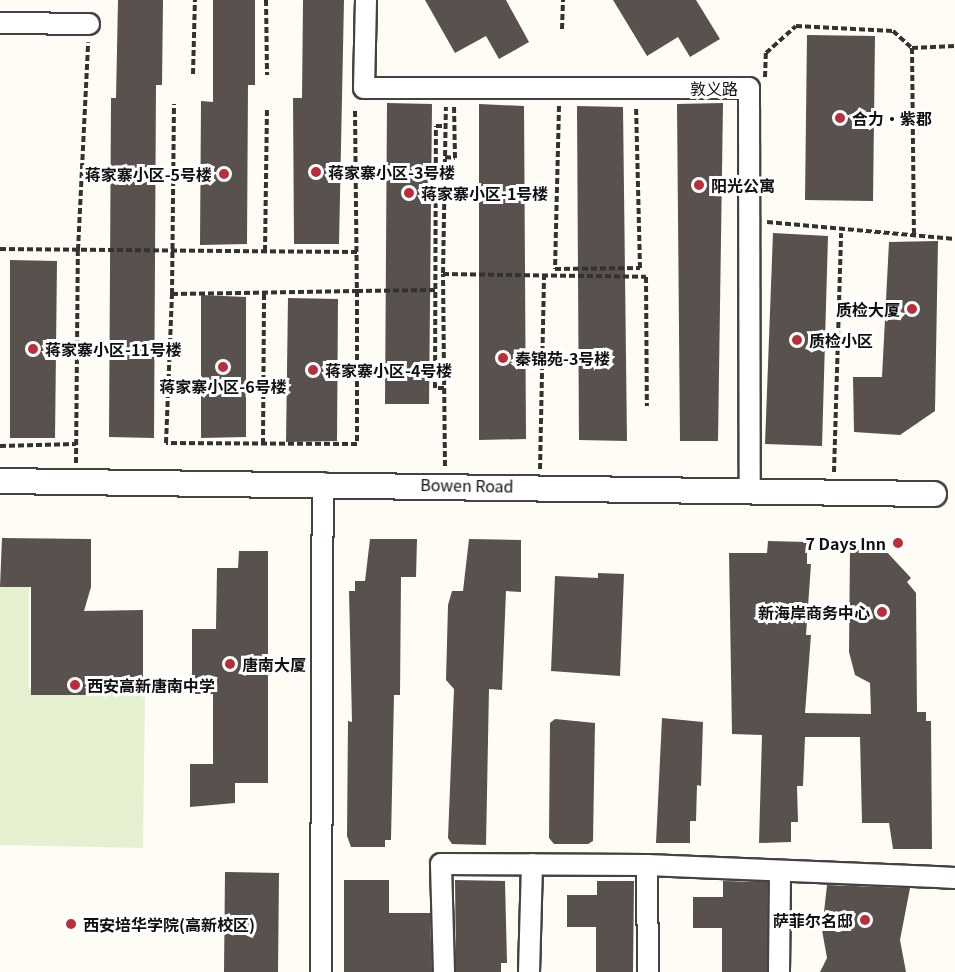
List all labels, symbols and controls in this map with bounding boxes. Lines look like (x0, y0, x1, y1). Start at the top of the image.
street label: 敦义路 (690, 78, 738, 98)
place label: 合力·紫郡 (852, 108, 932, 128)
marker: 合力·紫郡 (833, 111, 847, 125)
place label: 蒋家寨小区-3号楼 (328, 162, 455, 182)
place label: 蒋家寨小区-5号楼 (85, 164, 212, 184)
marker: 蒋家寨小区-3号楼 (309, 165, 323, 179)
marker: 蒋家寨小区-5号楼 (217, 167, 231, 181)
place label: 阳光公寓 (711, 175, 775, 195)
marker: 阳光公寓 (692, 178, 706, 192)
place label: 蒋家寨小区-1号楼 (421, 183, 548, 203)
marker: 蒋家寨小区-1号楼 (402, 186, 416, 200)
place label: 质检大厦 (836, 299, 900, 319)
marker: 质检大厦 (905, 302, 919, 316)
place label: 质检小区 (809, 330, 873, 350)
marker: 质检小区 (790, 333, 804, 347)
place label: 蒋家寨小区-11号楼 (45, 339, 182, 359)
marker: 蒋家寨小区-11号楼 (26, 342, 40, 356)
place label: 秦锦苑-3号楼 (515, 348, 610, 368)
marker: 秦锦苑-3号楼 (496, 351, 510, 365)
marker: 蒋家寨小区-6号楼 (216, 360, 230, 374)
place label: 蒋家寨小区-4号楼 (325, 360, 452, 380)
marker: 蒋家寨小区-4号楼 (306, 363, 320, 377)
place label: 蒋家寨小区-6号楼 (159, 376, 287, 396)
street label: Bowen Road (420, 475, 514, 495)
place label: 7 Days Inn (806, 533, 886, 553)
marker: 7 Days Inn (891, 536, 905, 550)
place label: 新海岸商务中心 (758, 602, 870, 622)
marker: 新海岸商务中心 (875, 605, 889, 619)
place label: 唐南大厦 (242, 654, 306, 674)
marker: 唐南大厦 (223, 657, 237, 671)
place label: 西安高新唐南中学 (87, 675, 215, 695)
marker: 西安高新唐南中学 (68, 678, 82, 692)
place label: 萨菲尔名邸 (773, 910, 853, 930)
marker: 萨菲尔名邸 (858, 913, 872, 927)
place label: 西安培华学院(高新校区) (83, 914, 255, 934)
marker: 西安培华学院(高新校区) (64, 917, 78, 931)

